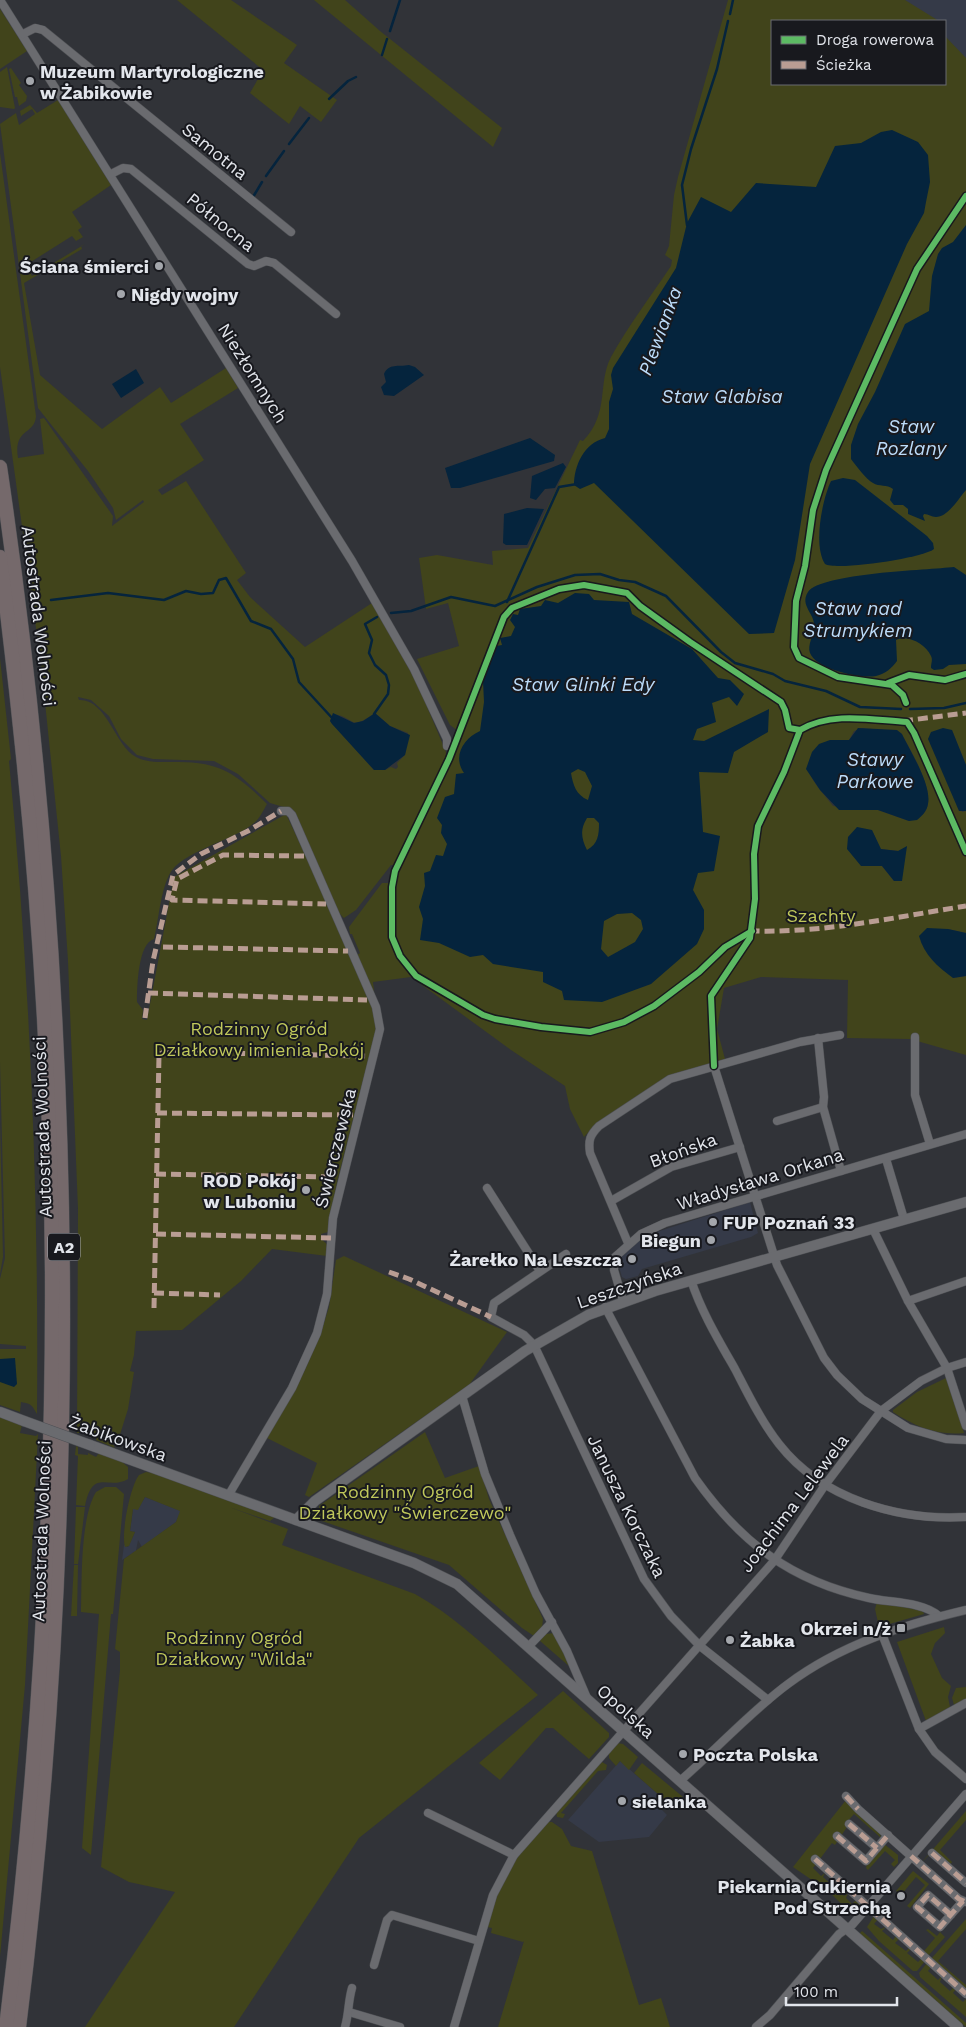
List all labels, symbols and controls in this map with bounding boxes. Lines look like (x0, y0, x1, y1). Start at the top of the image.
legend (771, 20, 946, 85)
text: Droga rowerowa (816, 31, 934, 49)
text: Ścieżka (816, 55, 872, 74)
place label: Muzeum Martyrologiczne w Żabikowie (40, 61, 264, 103)
marker: Muzeum Martyrologiczne w Żabikowie (24, 75, 36, 87)
street label: Samotna (178, 118, 252, 184)
street label: Północna (183, 188, 259, 256)
place label: Ściana śmierci (20, 256, 149, 277)
marker: Ściana śmierci (153, 260, 165, 272)
water label: Plewianka (633, 283, 687, 378)
place label: Nigdy wojny (131, 284, 239, 305)
marker: Nigdy wojny (115, 288, 127, 300)
street label: Niezłomnych (214, 319, 292, 427)
water label: Staw Glabisa (661, 385, 783, 408)
water label: Staw Rozlany (876, 415, 948, 460)
street label: Autostrada Wolności (18, 525, 60, 707)
water label: Staw nad Strumykiem (803, 597, 913, 642)
water label: Staw Glinki Edy (512, 673, 656, 696)
water label: Stawy Parkowe (836, 748, 914, 793)
park label: Szachty (786, 905, 856, 926)
park label: Rodzinny Ogród Działkowy imienia Pokój (154, 1018, 364, 1060)
street label: Autostrada Wolności (28, 1036, 56, 1218)
street label: Świerczewska (310, 1086, 360, 1210)
street label: Błońska (646, 1128, 720, 1172)
street label: Władysława Orkana (674, 1144, 846, 1214)
place label: ROD Pokój w Luboniu (203, 1170, 296, 1212)
marker: ROD Pokój w Luboniu (300, 1184, 312, 1196)
place label: FUP Poznań 33 (723, 1212, 855, 1233)
marker: FUP Poznań 33 (707, 1216, 719, 1228)
place label: Biegun (641, 1230, 701, 1251)
road number: A2 (48, 1234, 80, 1260)
marker: Biegun (705, 1234, 717, 1246)
place label: Żarełko Na Leszcza (450, 1249, 623, 1270)
marker: Żarełko Na Leszcza (626, 1253, 638, 1265)
street label: Leszczyńska (574, 1257, 684, 1313)
street label: Żabikowska (66, 1411, 170, 1465)
street label: Joachima Lelewela (735, 1430, 853, 1576)
street label: Janusza Korczaka (583, 1431, 671, 1581)
street label: Autostrada Wolności (27, 1440, 55, 1622)
park label: Rodzinny Ogród Działkowy "Świerczewo" (299, 1481, 511, 1523)
place label: Okrzei n/ż (801, 1618, 891, 1639)
marker: Okrzei n/ż (895, 1622, 907, 1634)
park label: Rodzinny Ogród Działkowy "Wilda" (155, 1627, 313, 1669)
place label: Żabka (740, 1630, 795, 1651)
marker: Żabka (724, 1634, 736, 1646)
street label: Opolska (593, 1680, 659, 1742)
place label: Poczta Polska (693, 1744, 819, 1765)
marker: Poczta Polska (677, 1748, 689, 1760)
place label: sielanka (632, 1791, 707, 1812)
marker: sielanka (616, 1795, 628, 1807)
place label: Piekarnia Cukiernia Pod Strzechą (717, 1876, 892, 1918)
marker: Piekarnia Cukiernia Pod Strzechą (895, 1890, 907, 1902)
scale bar (786, 1974, 897, 2006)
text: 100 m (794, 1983, 838, 2001)

